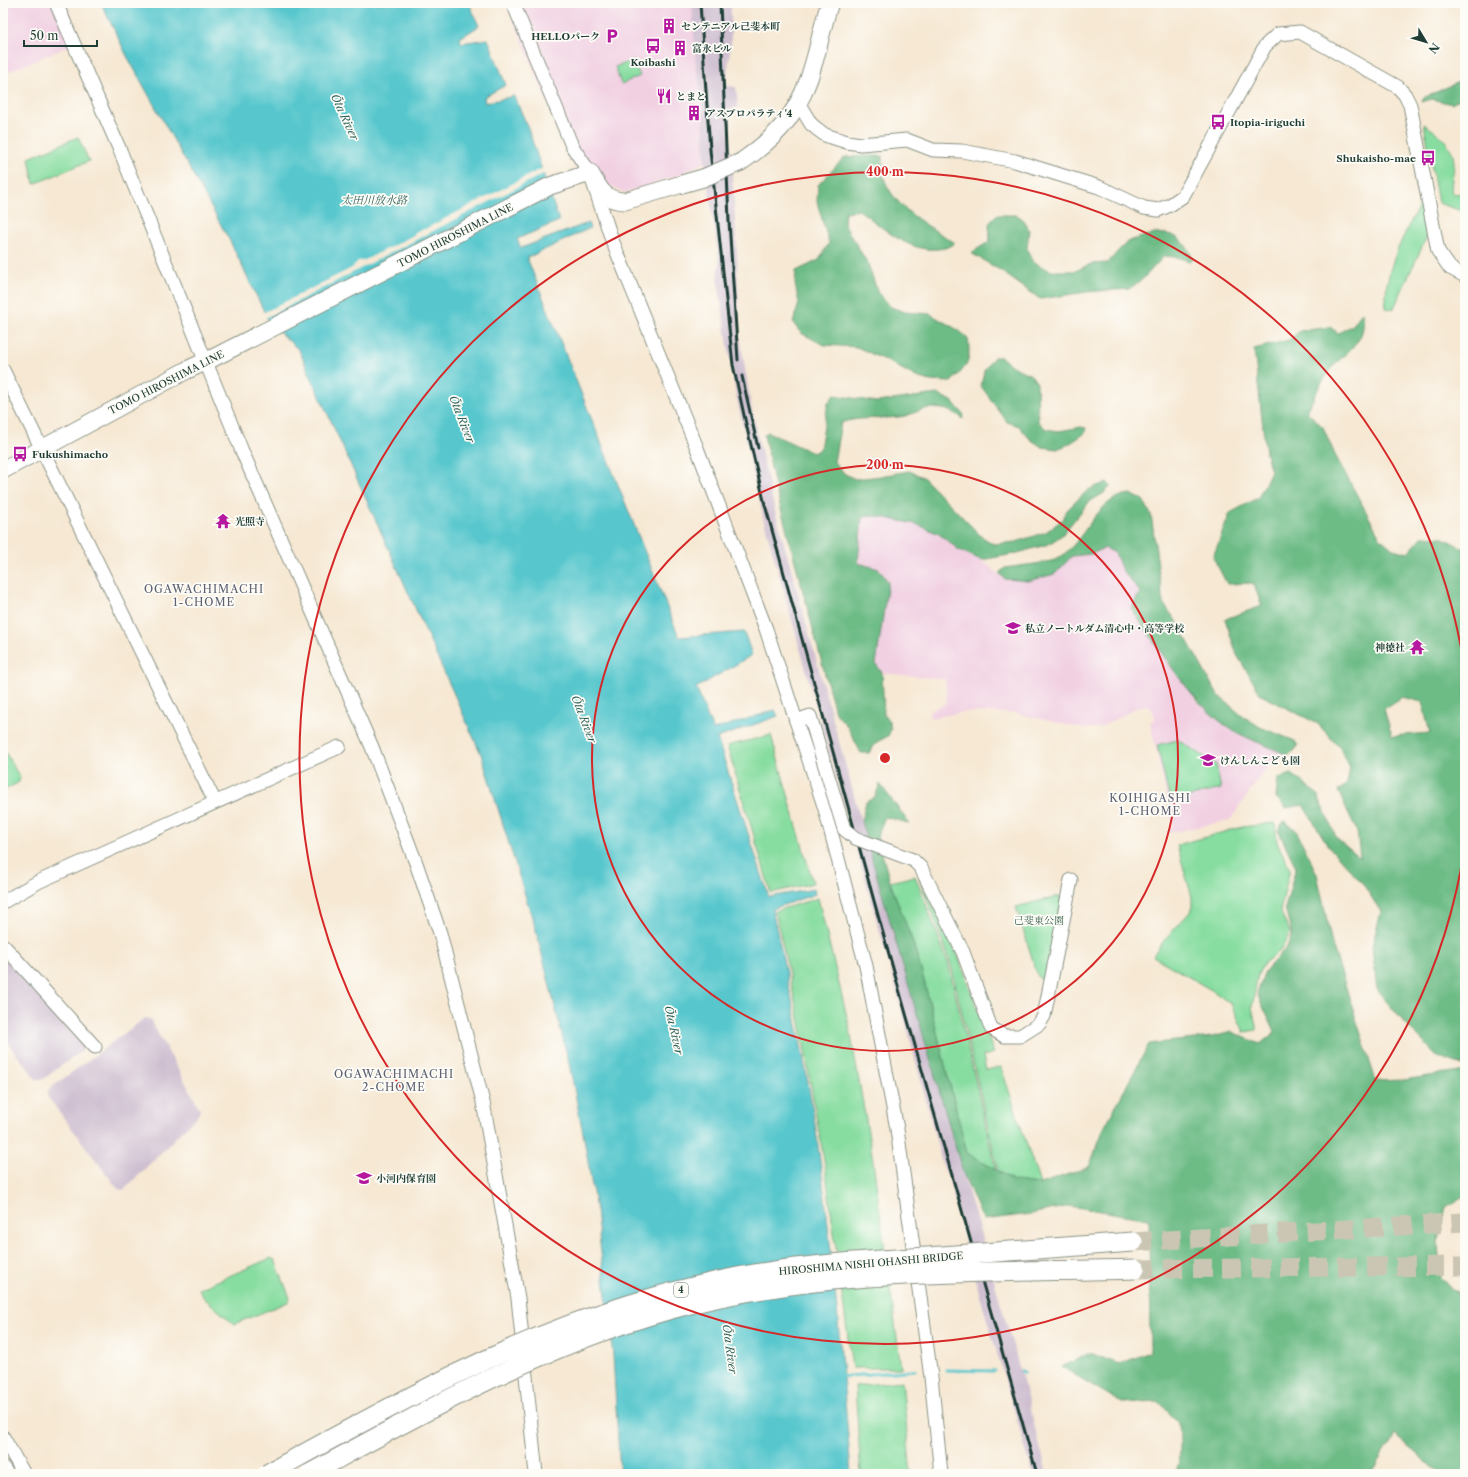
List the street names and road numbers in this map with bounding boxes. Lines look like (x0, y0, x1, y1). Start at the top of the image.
street label: TOMO HIROSHIMA LINE (395, 201, 515, 270)
street label: TOMO HIROSHIMA LINE (106, 348, 226, 417)
street label: HIROSHIMA NISHI OHASHI BRIDGE (778, 1249, 964, 1278)
road number: 4 (674, 1283, 688, 1297)

